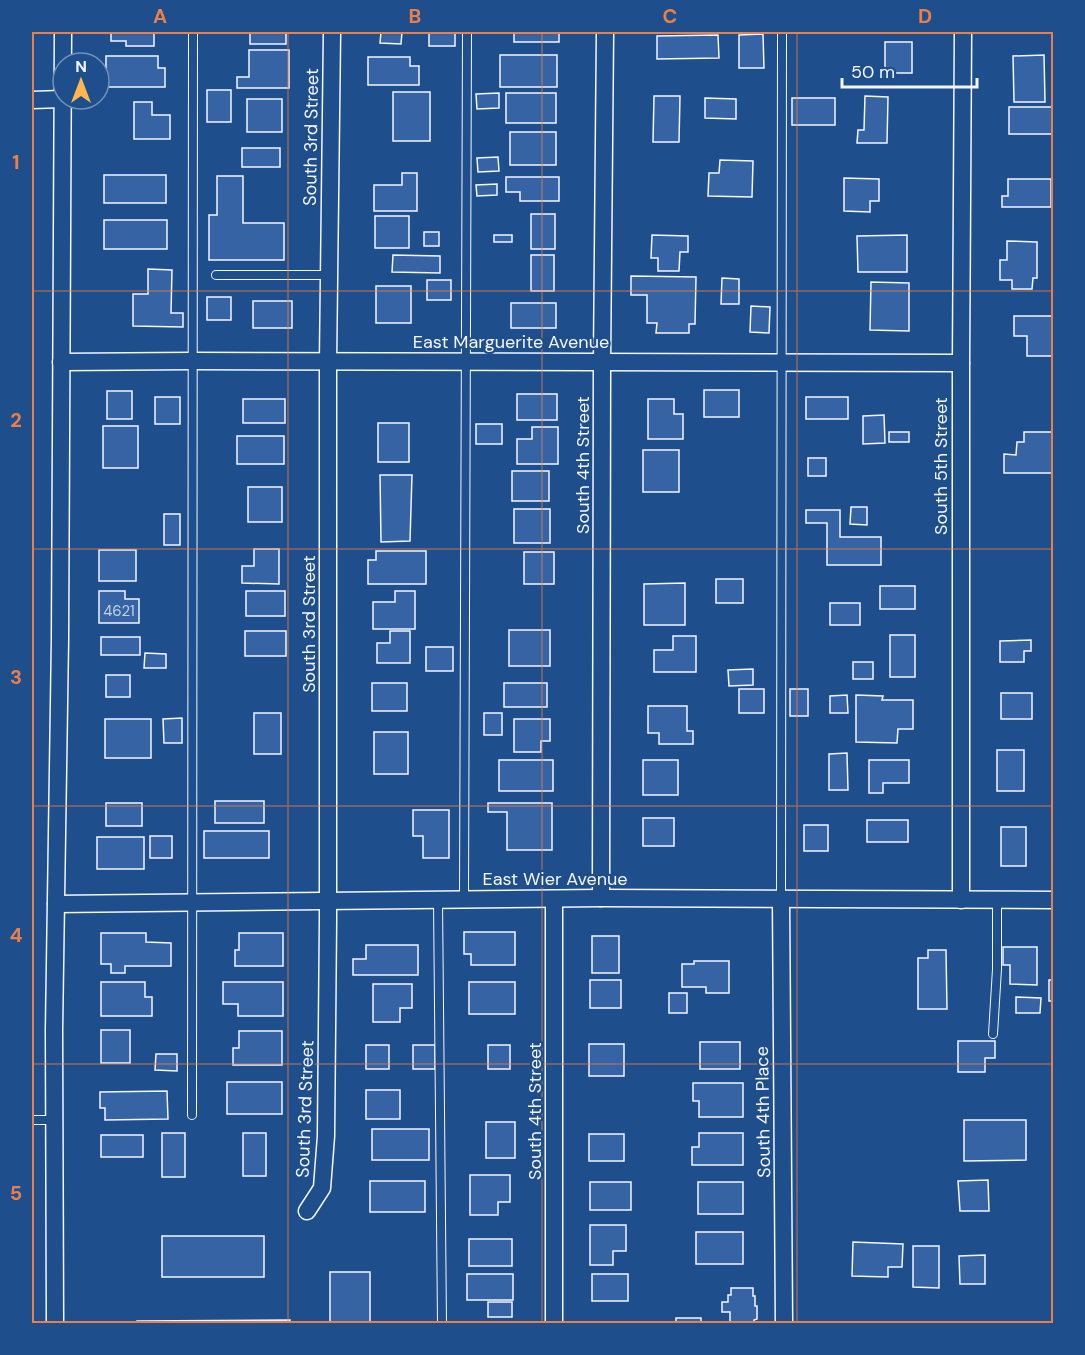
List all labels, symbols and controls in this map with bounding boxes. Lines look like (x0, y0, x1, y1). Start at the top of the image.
text: A (153, 3, 167, 29)
text: B (409, 3, 421, 29)
text: C (663, 3, 677, 29)
text: D (918, 3, 932, 29)
north arrow (51, 51, 111, 111)
scale bar (842, 51, 977, 89)
text: N (75, 56, 87, 77)
text: 50 m (851, 60, 895, 84)
street label: South 3rd Street (298, 68, 324, 206)
text: 1 (12, 149, 20, 175)
street label: East Marguerite Avenue (413, 330, 609, 354)
street label: South 4th Street (571, 396, 595, 534)
street label: South 5th Street (929, 397, 953, 535)
text: 2 (10, 407, 22, 433)
street label: South 3rd Street (297, 555, 321, 693)
house number: 4621 (103, 601, 135, 621)
text: 3 (10, 664, 22, 690)
street label: East Wier Avenue (482, 867, 628, 891)
text: 4 (10, 922, 23, 948)
street label: South 3rd Street (291, 1040, 319, 1178)
street label: South 4th Street (523, 1042, 547, 1180)
street label: South 4th Place (750, 1046, 776, 1178)
text: 5 (10, 1180, 22, 1206)

